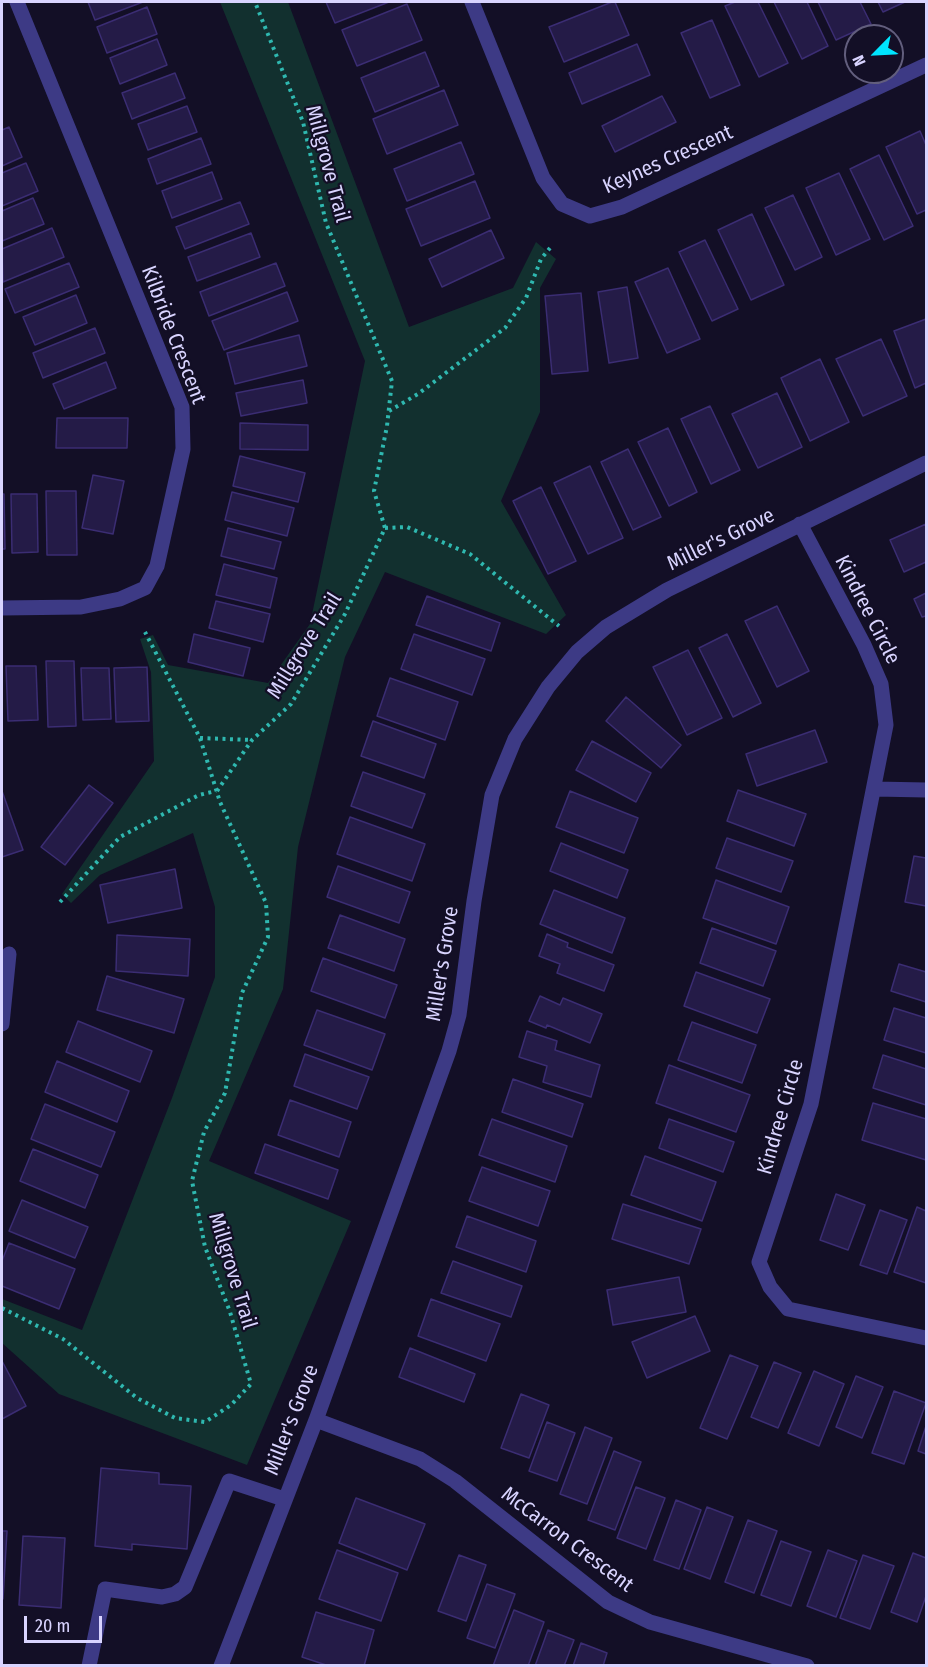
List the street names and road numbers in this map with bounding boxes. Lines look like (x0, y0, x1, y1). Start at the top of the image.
street label: Millgrove Trail (299, 103, 355, 225)
street label: Keynes Crescent (599, 120, 737, 200)
street label: Kilbride Crescent (135, 263, 211, 407)
street label: Miller's Grove (663, 503, 779, 577)
street label: Kindree Circle (829, 551, 905, 669)
street label: Millgrove Trail (262, 588, 348, 704)
street label: Miller's Grove (421, 905, 465, 1023)
street label: Kindree Circle (753, 1057, 809, 1177)
street label: Millgrove Trail (202, 1210, 262, 1332)
street label: Miller's Grove (259, 1361, 325, 1479)
street label: McCarron Crescent (496, 1482, 638, 1598)

